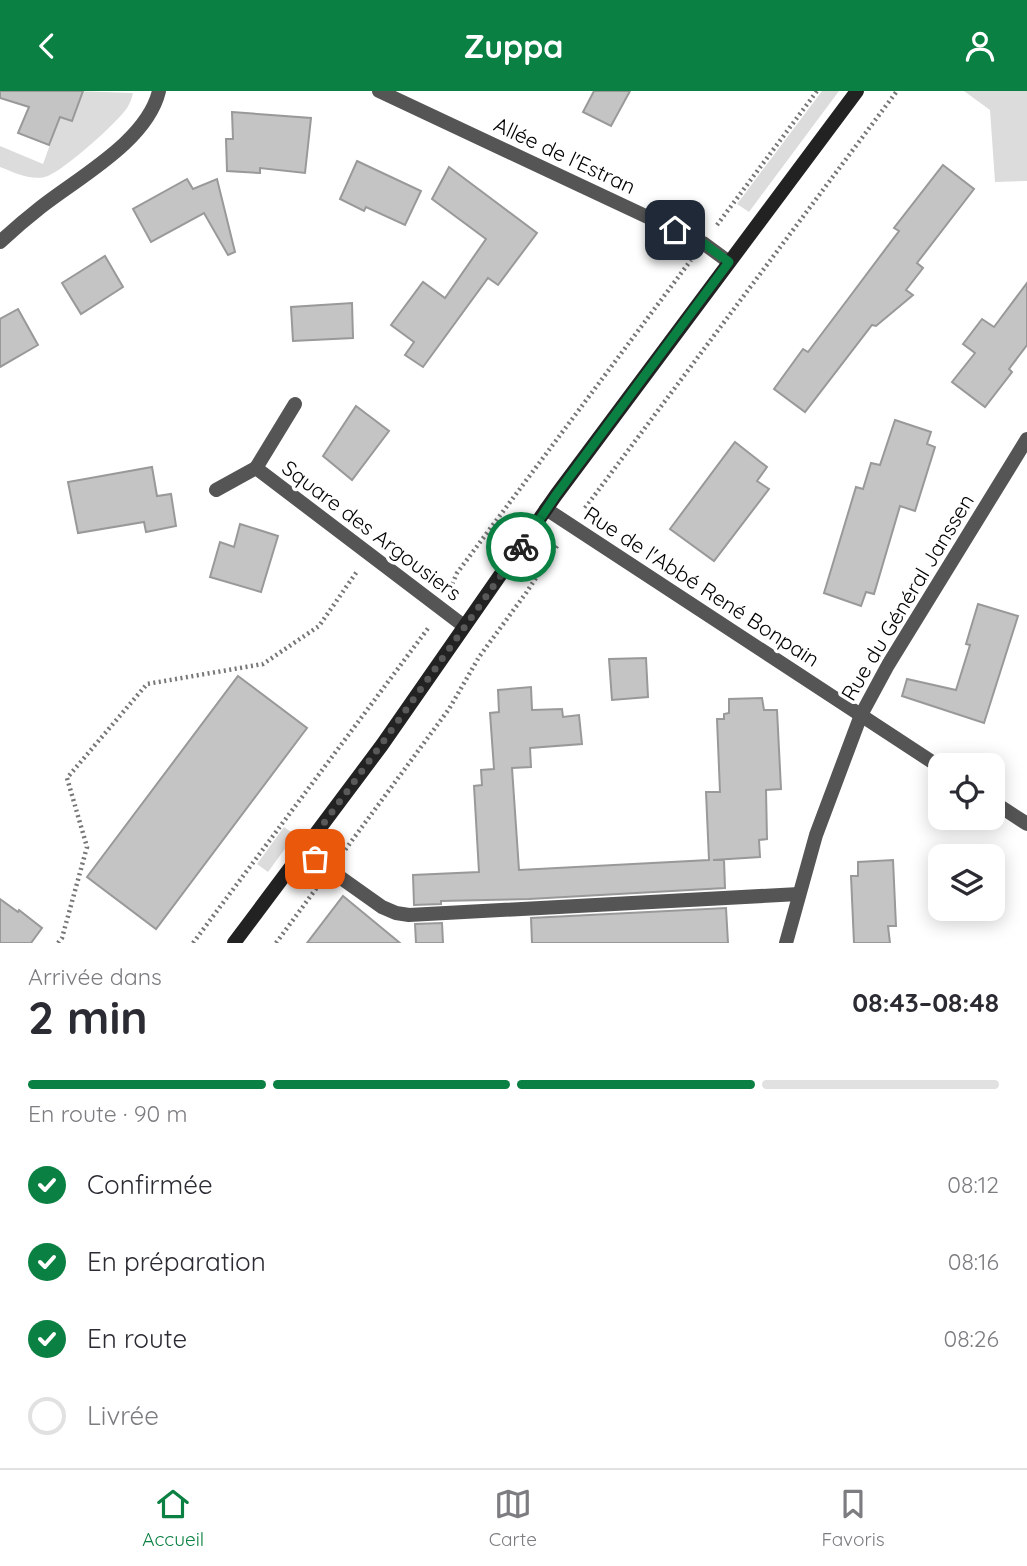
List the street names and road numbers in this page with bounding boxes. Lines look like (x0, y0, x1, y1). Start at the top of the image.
street label: Allée de l'Estran (490, 111, 640, 199)
street label: Square des Argousiers (277, 454, 467, 606)
street label: Rue du Général Janssen (835, 489, 979, 705)
street label: Rue de l'Abbé René Bonpain (579, 500, 825, 672)

